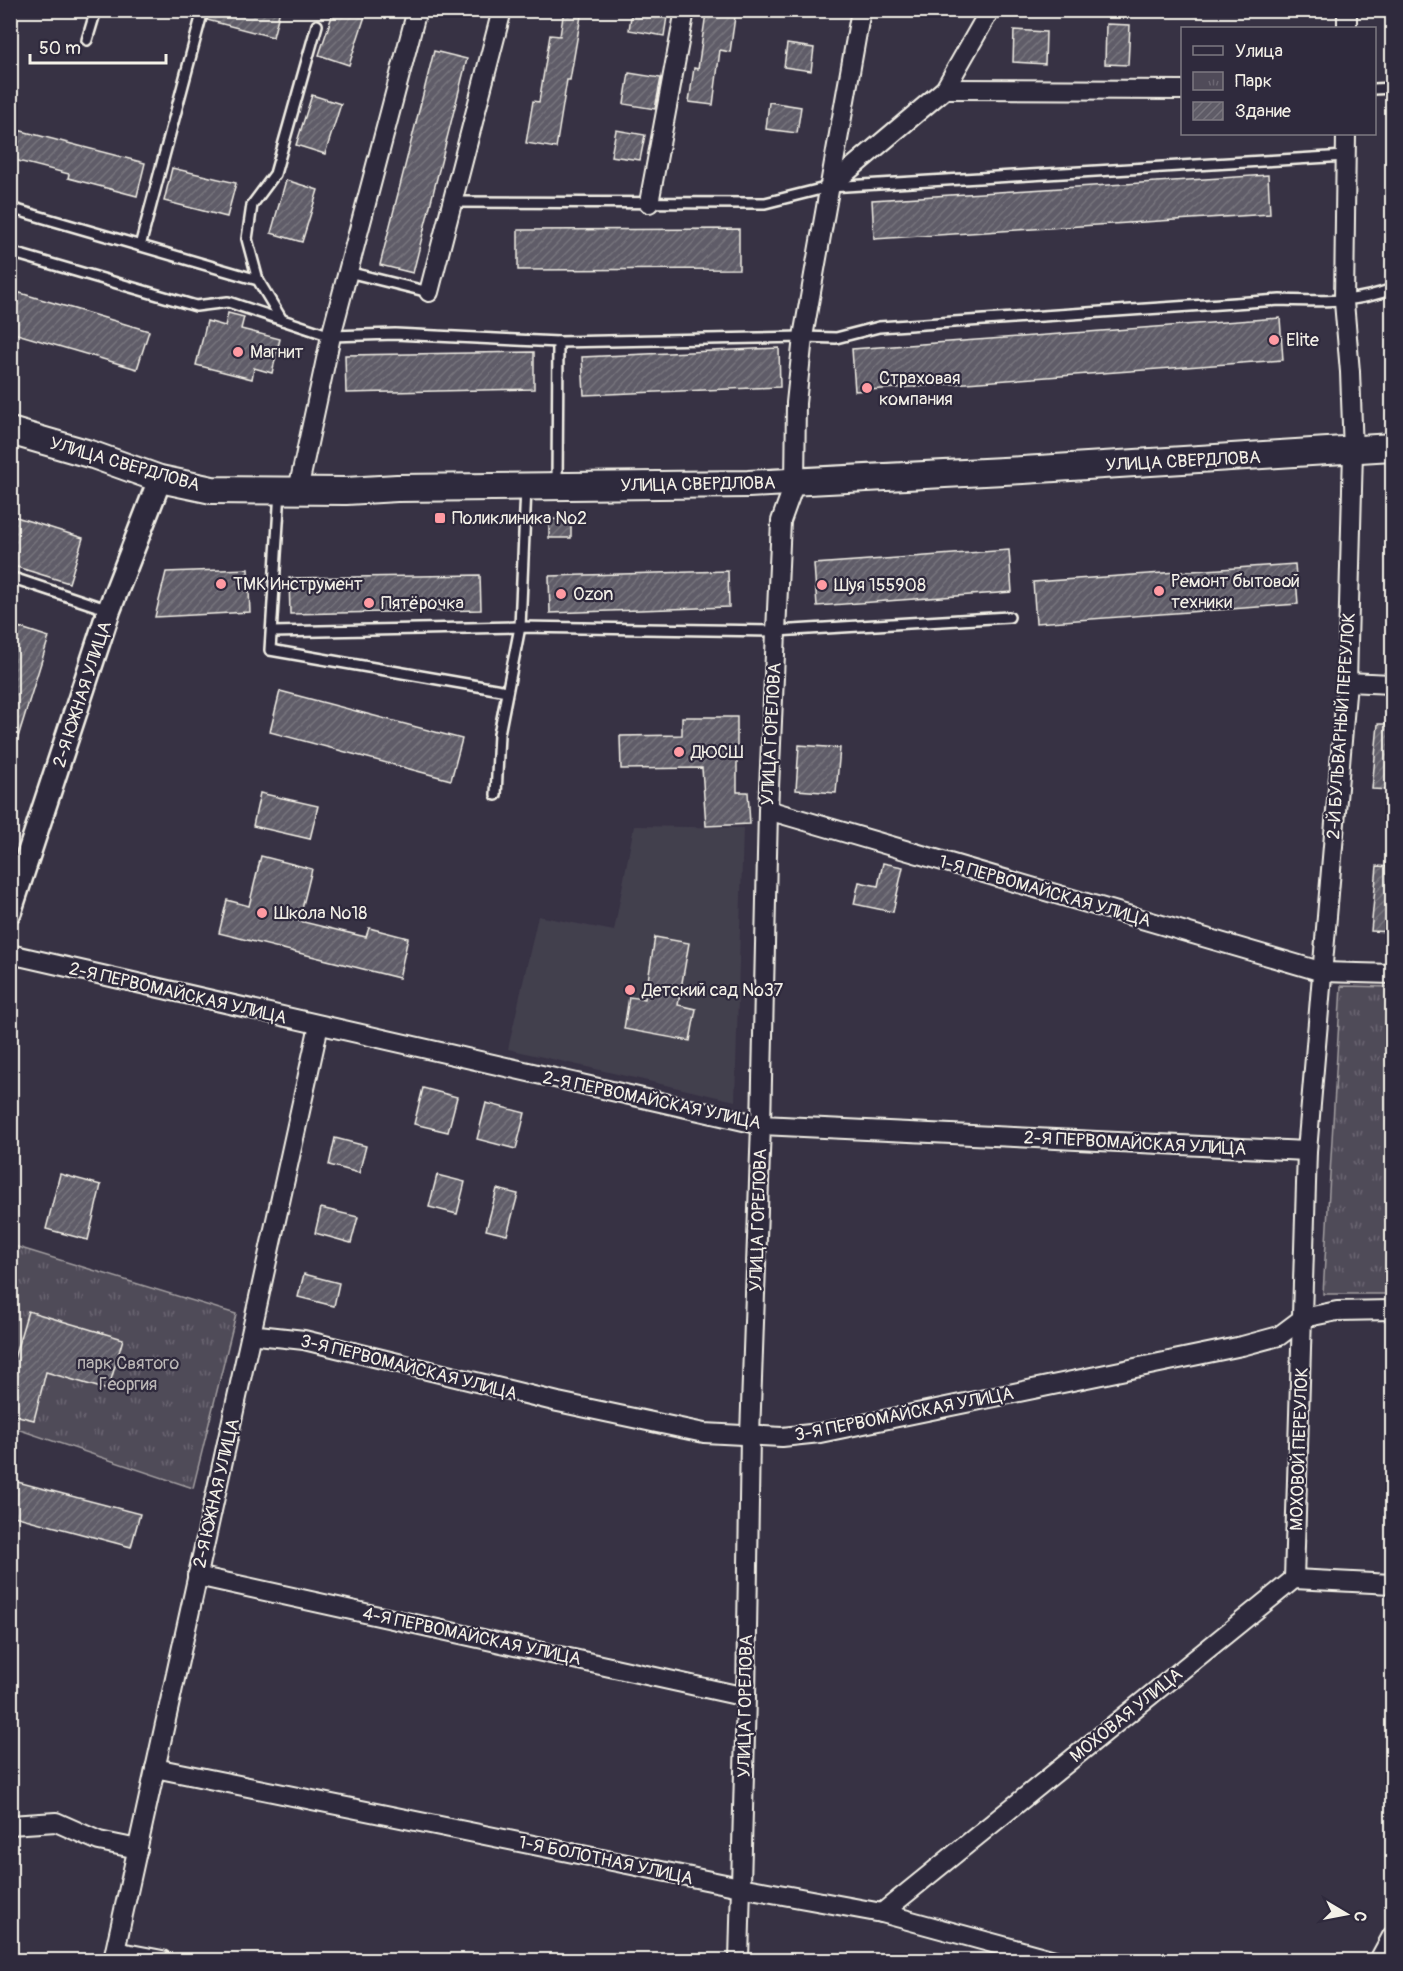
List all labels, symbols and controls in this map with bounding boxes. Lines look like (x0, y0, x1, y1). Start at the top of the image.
scale bar (30, 27, 166, 65)
legend (1181, 27, 1376, 135)
text: 50 m (39, 37, 81, 60)
text: Улица (1235, 40, 1283, 63)
text: Парк (1235, 70, 1272, 93)
text: Здание (1235, 100, 1291, 123)
place label: Elite (1286, 329, 1319, 352)
marker: Elite (1267, 333, 1281, 347)
place label: Магнит (250, 341, 303, 364)
marker: Магнит (231, 345, 245, 359)
place label: Страховая компания (879, 367, 960, 411)
marker: Страховая компания (860, 381, 874, 395)
street label: УЛИЦА СВЕРДЛОВА (47, 432, 203, 497)
street label: УЛИЦА СВЕРДЛОВА (1105, 446, 1261, 477)
street label: УЛИЦА СВЕРДЛОВА (620, 472, 776, 497)
place label: Поликлиника №2 (452, 507, 587, 530)
marker: Поликлиника №2 (433, 511, 447, 525)
place label: Ремонт бытовой техники (1171, 570, 1300, 614)
place label: ТМК Инструмент (233, 573, 363, 596)
place label: Шуя 155908 (834, 574, 926, 597)
marker: ТМК Инструмент (214, 577, 228, 591)
marker: Шуя 155908 (815, 578, 829, 592)
place label: Ozon (573, 583, 613, 606)
marker: Ремонт бытовой техники (1152, 584, 1166, 598)
marker: Ozon (554, 587, 568, 601)
place label: Пятёрочка (381, 592, 464, 615)
marker: Пятёрочка (362, 596, 376, 610)
street label: 2-Й БУЛЬВАРНЫЙ ПЕРЕУЛОК (1322, 612, 1361, 840)
street label: 2-Я ЮЖНАЯ УЛИЦА (48, 618, 117, 770)
street label: УЛИЦА ГОРЕЛОВА (756, 662, 787, 806)
place label: ДЮСШ (690, 741, 743, 764)
marker: ДЮСШ (672, 745, 686, 759)
street label: 1-Я ПЕРВОМАЙСКАЯ УЛИЦА (936, 850, 1154, 933)
place label: Школа №18 (274, 902, 367, 925)
marker: Школа №18 (255, 906, 269, 920)
street label: 2-Я ПЕРВОМАЙСКАЯ УЛИЦА (67, 957, 289, 1030)
place label: Детский сад №37 (641, 979, 784, 1002)
marker: Детский сад №37 (623, 983, 637, 997)
street label: 2-Я ПЕРВОМАЙСКАЯ УЛИЦА (541, 1066, 763, 1135)
street label: 2-Я ПЕРВОМАЙСКАЯ УЛИЦА (1023, 1126, 1247, 1161)
street label: УЛИЦА ГОРЕЛОВА (745, 1148, 773, 1292)
street label: 3-Я ПЕРВОМАЙСКАЯ УЛИЦА (298, 1329, 520, 1406)
park label: парк Святого Георгия (77, 1352, 179, 1396)
street label: МОХОВОЙ ПЕРЕУЛОК (1285, 1367, 1314, 1531)
street label: 3-Я ПЕРВОМАЙСКАЯ УЛИЦА (793, 1382, 1016, 1447)
street label: 2-Я ЮЖНАЯ УЛИЦА (188, 1416, 245, 1570)
street label: 4-Я ПЕРВОМАЙСКАЯ УЛИЦА (360, 1602, 584, 1671)
street label: УЛИЦА ГОРЕЛОВА (733, 1634, 758, 1778)
street label: МОХОВАЯ УЛИЦА (1065, 1663, 1188, 1768)
street label: 1-Я БОЛОТНАЯ УЛИЦА (517, 1831, 696, 1890)
north arrow (1316, 1884, 1376, 1944)
text: С (1349, 1910, 1370, 1923)

